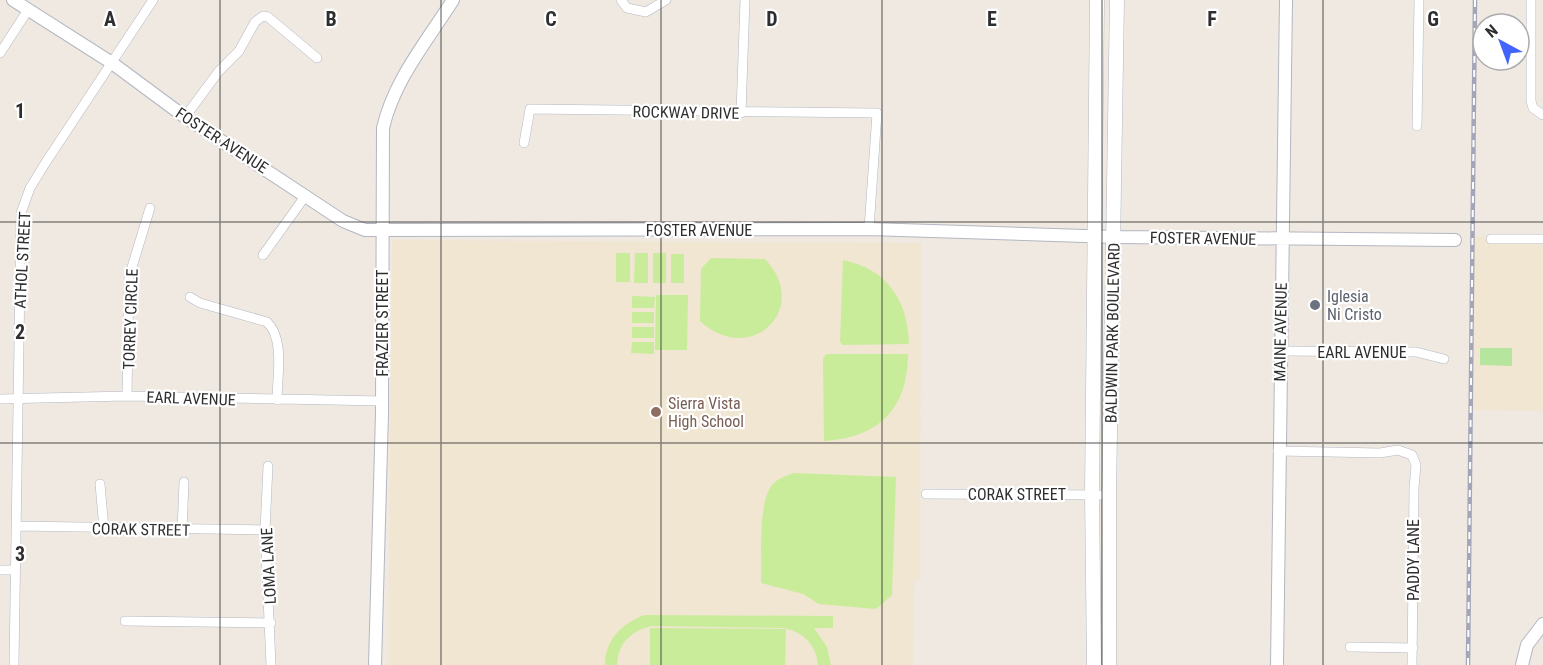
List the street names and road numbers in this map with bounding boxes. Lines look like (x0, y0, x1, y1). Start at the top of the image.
street label: ROCKWAY DRIVE (632, 102, 740, 123)
street label: FOSTER AVENUE (172, 103, 272, 177)
street label: ATHOL STREET (10, 211, 35, 309)
street label: FOSTER AVENUE (646, 221, 752, 240)
street label: FOSTER AVENUE (1150, 228, 1256, 249)
street label: BALDWIN PARK BOULEVARD (1101, 243, 1124, 423)
street label: TORREY CIRCLE (119, 268, 142, 370)
street label: FRAZIER STREET (373, 269, 392, 377)
street label: MAINE AVENUE (1270, 282, 1291, 382)
street label: EARL AVENUE (1317, 343, 1407, 362)
street label: EARL AVENUE (146, 387, 236, 410)
street label: CORAK STREET (968, 485, 1066, 504)
street label: CORAK STREET (92, 519, 190, 540)
street label: PADDY LANE (1404, 519, 1423, 601)
street label: LOMA LANE (257, 527, 280, 605)

